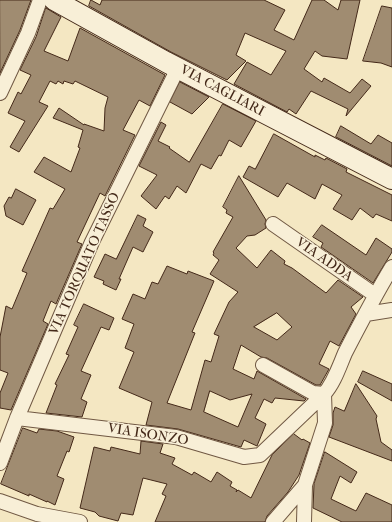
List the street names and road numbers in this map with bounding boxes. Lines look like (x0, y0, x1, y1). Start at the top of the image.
street label: VIA CAGLIARI (177, 62, 267, 120)
street label: VIA TORQUATO TASSO (46, 190, 124, 338)
street label: VIA ADDA (292, 234, 356, 286)
street label: VIA ISONZO (106, 420, 190, 450)

